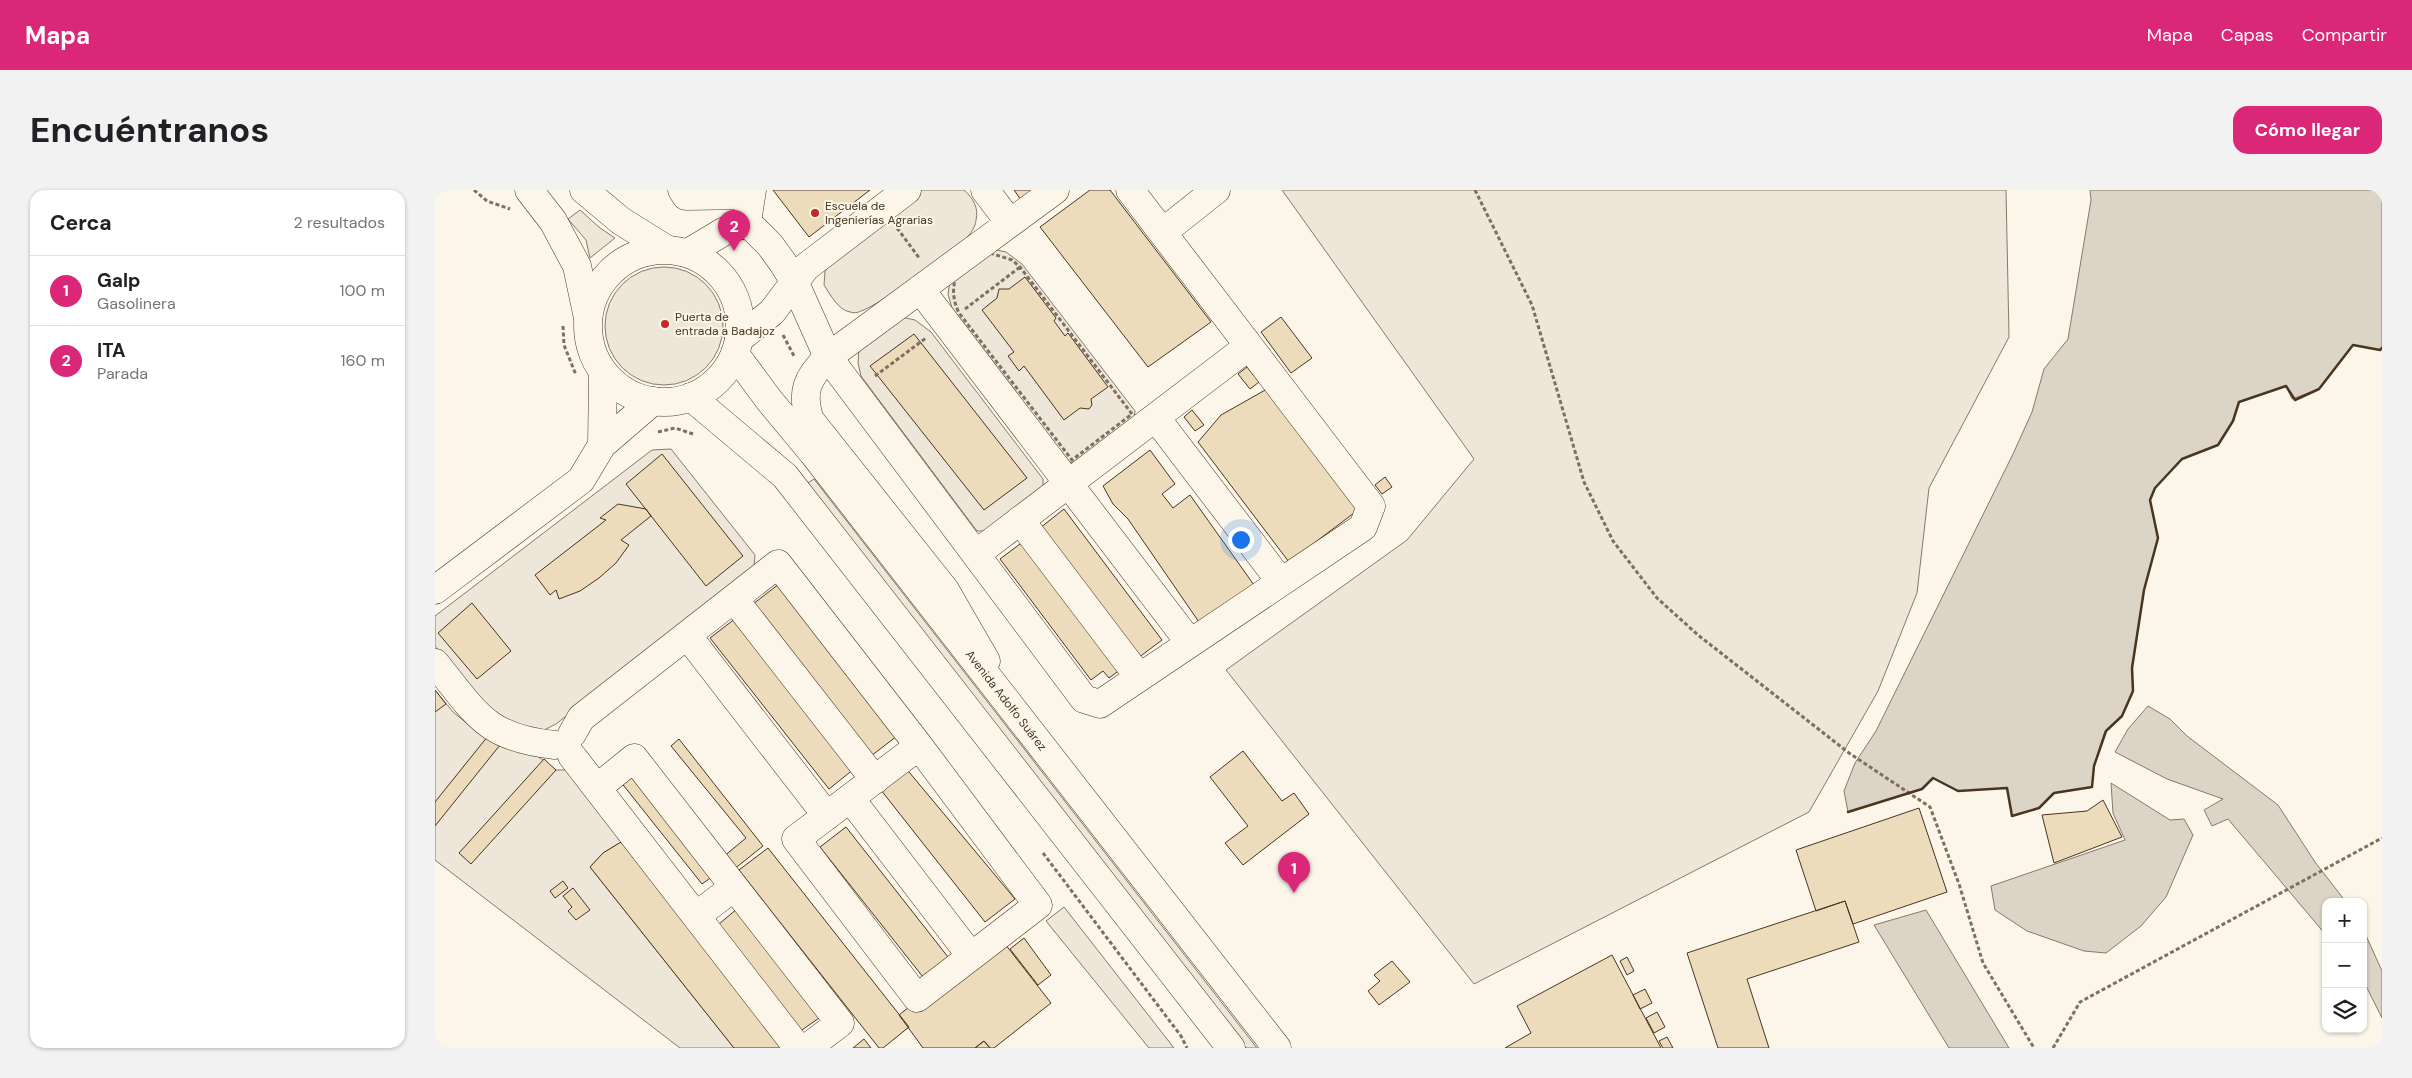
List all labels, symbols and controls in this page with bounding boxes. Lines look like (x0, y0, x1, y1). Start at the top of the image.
text: Mapa (25, 20, 90, 51)
text: Mapa (2147, 23, 2193, 47)
text: Capas (2221, 23, 2274, 47)
text: Compartir (2302, 23, 2387, 47)
button: Cómo llegar (2233, 106, 2382, 154)
text: Encuéntranos (30, 107, 269, 153)
place label: Escuela de Ingenierías Agrarias (825, 198, 933, 228)
marker: Escuela de Ingenierías Agrarias (809, 207, 821, 219)
text: Cerca (50, 209, 112, 237)
pin: 2 (718, 210, 750, 251)
text: 2 resultados (294, 212, 385, 233)
text: Galp (97, 268, 140, 293)
text: 1 (63, 280, 69, 301)
text: 100 m (340, 280, 385, 301)
text: Gasolinera (97, 293, 176, 314)
place label: Puerta de entrada a Badajoz (675, 309, 775, 339)
marker: Puerta de entrada a Badajoz (659, 318, 671, 330)
text: ITA (97, 338, 126, 363)
text: 2 (61, 350, 71, 371)
text: 160 m (341, 350, 385, 371)
text: Parada (97, 363, 148, 384)
your location (1228, 527, 1254, 553)
street label: Avenida Adolfo Suárez (962, 647, 1050, 754)
pin: 1 (1278, 852, 1310, 893)
map controls (2322, 898, 2367, 1033)
button: + (2322, 898, 2367, 943)
button: − (2322, 943, 2367, 988)
button: layers (2322, 988, 2367, 1033)

